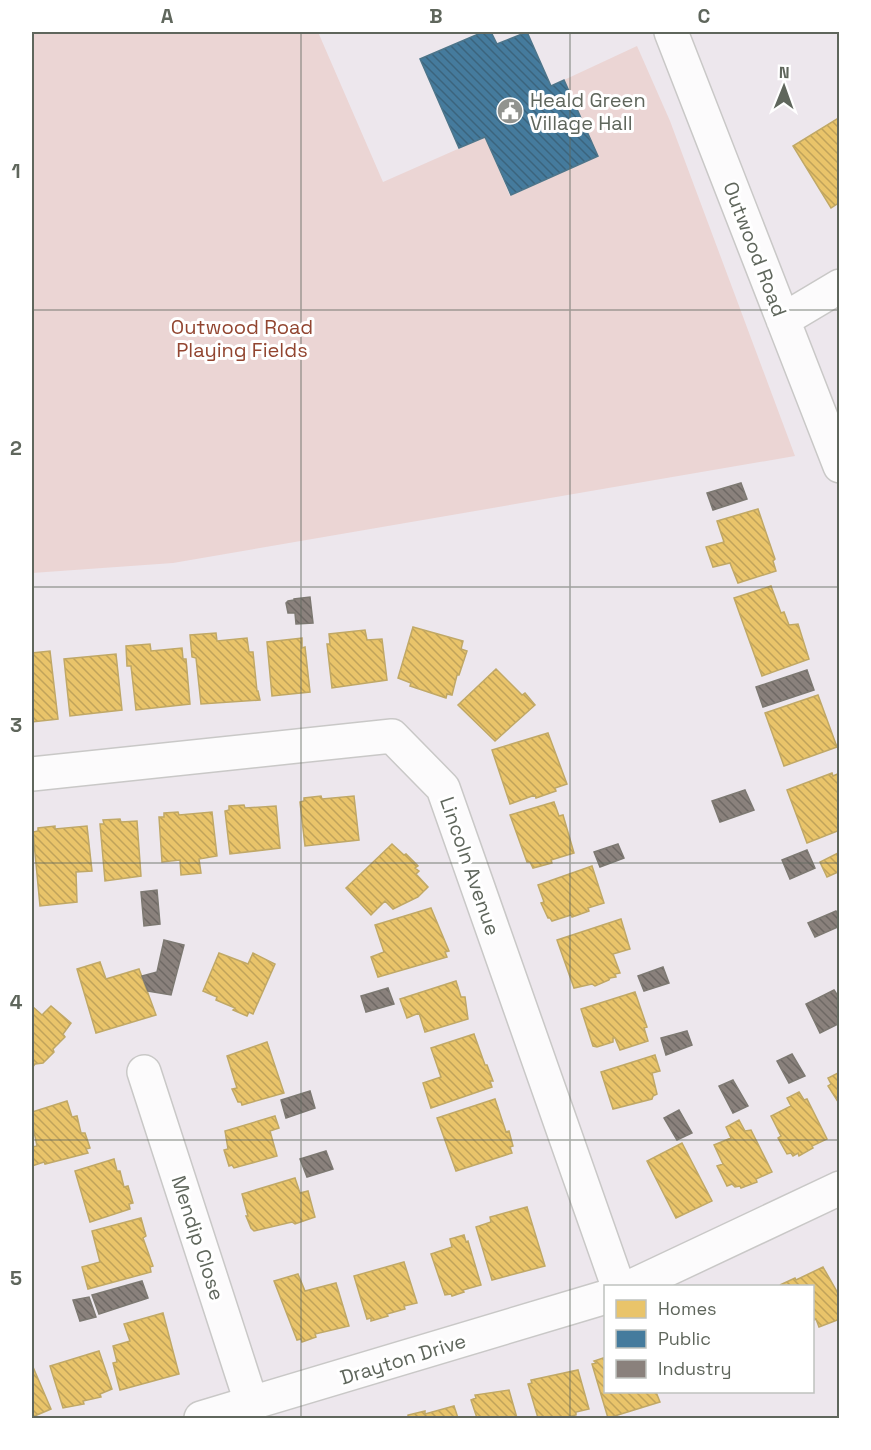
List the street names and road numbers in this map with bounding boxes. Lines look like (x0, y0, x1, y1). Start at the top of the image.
street label: Outwood Road (717, 178, 793, 320)
street label: Lincoln Avenue (434, 793, 506, 939)
street label: Mendip Close (166, 1172, 230, 1304)
street label: Drayton Drive (337, 1327, 469, 1391)

